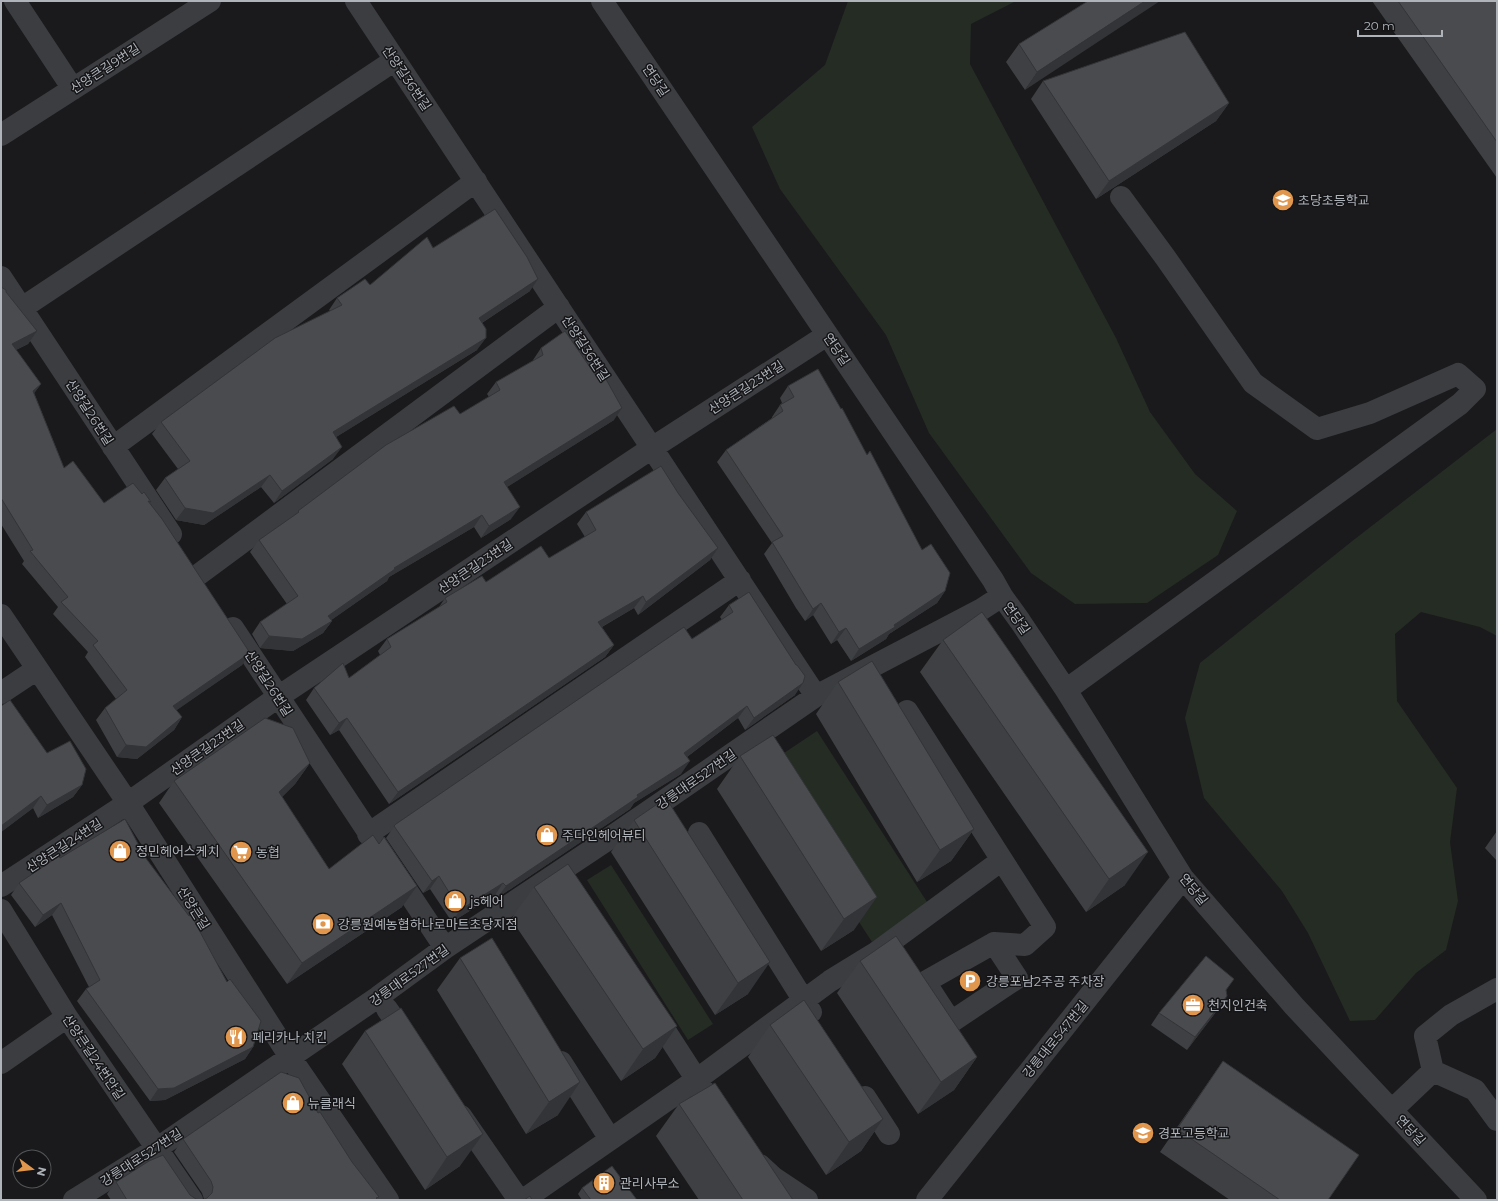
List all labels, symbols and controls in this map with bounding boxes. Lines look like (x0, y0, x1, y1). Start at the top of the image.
scale bar (1358, 12, 1442, 38)
text: 20 m (1364, 18, 1395, 33)
street label: 산양큰길9번길 (67, 40, 143, 96)
street label: 산양길36번길 (379, 42, 435, 114)
street label: 연당길 (639, 61, 673, 99)
school or university icon: 초당초등학교 (1270, 187, 1296, 213)
place label: 초당초등학교 (1298, 192, 1370, 208)
street label: 산양길36번길 (559, 312, 613, 384)
street label: 연당길 (820, 330, 854, 368)
street label: 산양큰길23번길 (705, 357, 787, 417)
street label: 산양길26번길 (63, 376, 117, 448)
street label: 산양큰길23번길 (435, 535, 515, 597)
street label: 연당길 (1000, 599, 1034, 637)
street label: 산양길26번길 (242, 647, 296, 719)
street label: 산양큰길23번길 (167, 716, 247, 778)
street label: 강릉대로527번길 (653, 745, 739, 813)
street label: 산양큰길24번길 (23, 814, 105, 876)
shop icon: 주다인헤어뷰티 (534, 822, 560, 848)
place label: 주다인헤어뷰티 (562, 827, 646, 843)
shop icon: 정민헤어스케치 (107, 838, 133, 864)
supermarket icon: 농협 (228, 839, 254, 865)
place label: 정민헤어스케치 (136, 843, 220, 859)
place label: 농협 (256, 844, 280, 860)
street label: 연당길 (1176, 870, 1212, 908)
street label: 산양큰길 (175, 883, 213, 933)
shop icon: js헤어 (442, 888, 468, 914)
place label: js헤어 (468, 893, 504, 909)
bank icon: 강릉원예농협하나로마트초당지점 (310, 911, 336, 937)
place label: 강릉원예농협하나로마트초당지점 (338, 916, 517, 932)
street label: 강릉대로527번길 (366, 941, 452, 1009)
parking icon: 강릉포남2주공 주차장 (957, 968, 983, 994)
place label: 강릉포남2주공 주차장 (986, 973, 1104, 989)
office icon: 천지인건축 (1180, 992, 1206, 1018)
street label: 강릉대로547번길 (1019, 997, 1091, 1081)
place label: 천지인건축 (1208, 997, 1268, 1013)
street label: 산양큰길24번안길 (60, 1011, 128, 1103)
restaurant icon: 페리카나 치킨 (223, 1024, 249, 1050)
place label: 페리카나 치킨 (252, 1029, 327, 1045)
shop icon: 뉴클래식 (280, 1090, 306, 1116)
place label: 뉴클래식 (308, 1095, 356, 1111)
street label: 연당길 (1393, 1111, 1429, 1149)
school or university icon: 경포고등학교 (1130, 1120, 1156, 1146)
street label: 강릉대로527번길 (97, 1125, 185, 1189)
place label: 경포고등학교 (1158, 1125, 1230, 1141)
north arrow (12, 1149, 52, 1189)
text: N (34, 1165, 50, 1178)
building icon: 관리사무소 (591, 1170, 617, 1196)
place label: 관리사무소 (620, 1175, 680, 1191)

